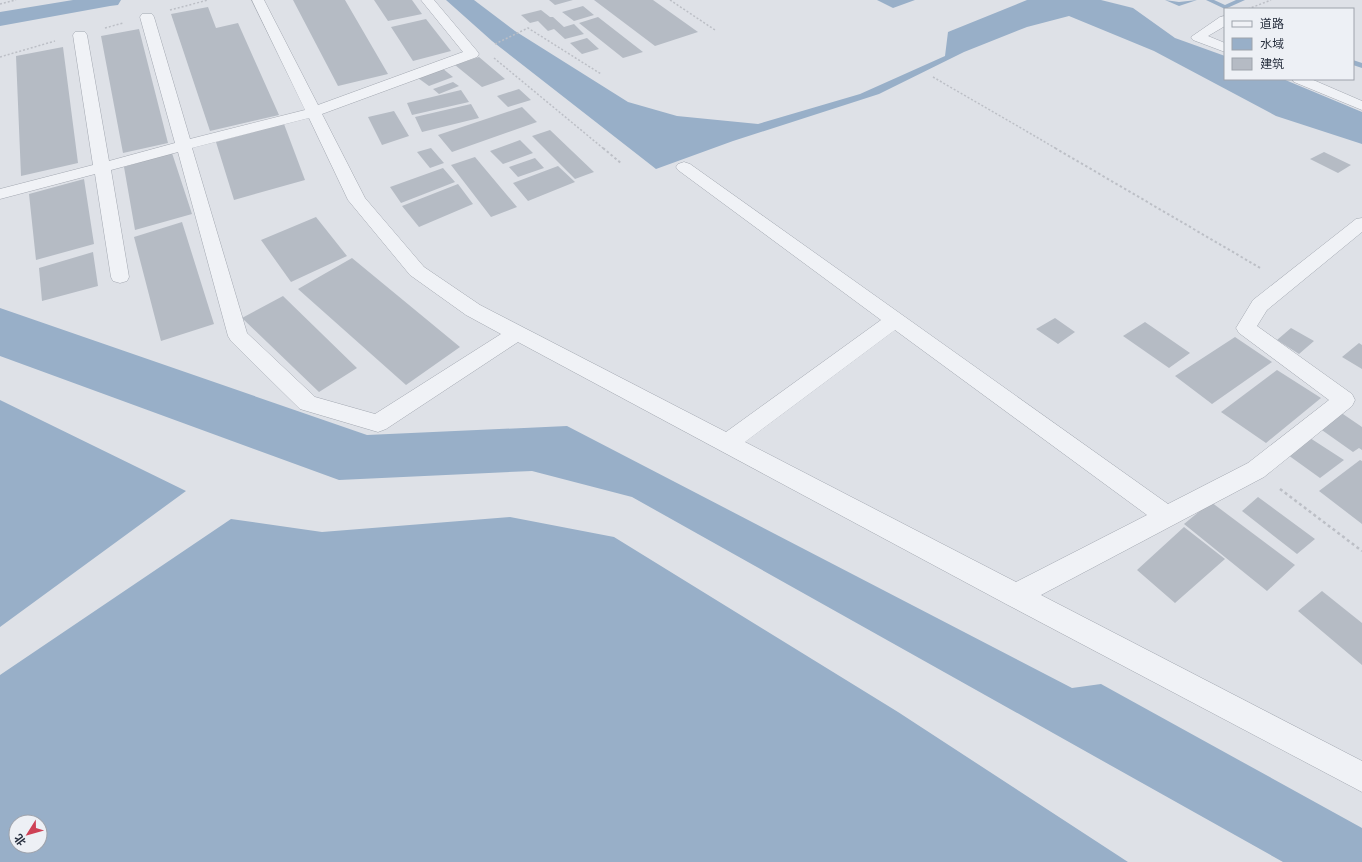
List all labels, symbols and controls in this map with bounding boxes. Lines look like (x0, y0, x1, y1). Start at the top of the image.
legend (1224, 8, 1354, 80)
text: 道路 (1260, 16, 1284, 32)
text: 水域 (1260, 36, 1284, 52)
text: 建筑 (1260, 56, 1284, 72)
north arrow (8, 814, 48, 854)
text: 北 (11, 831, 30, 849)

